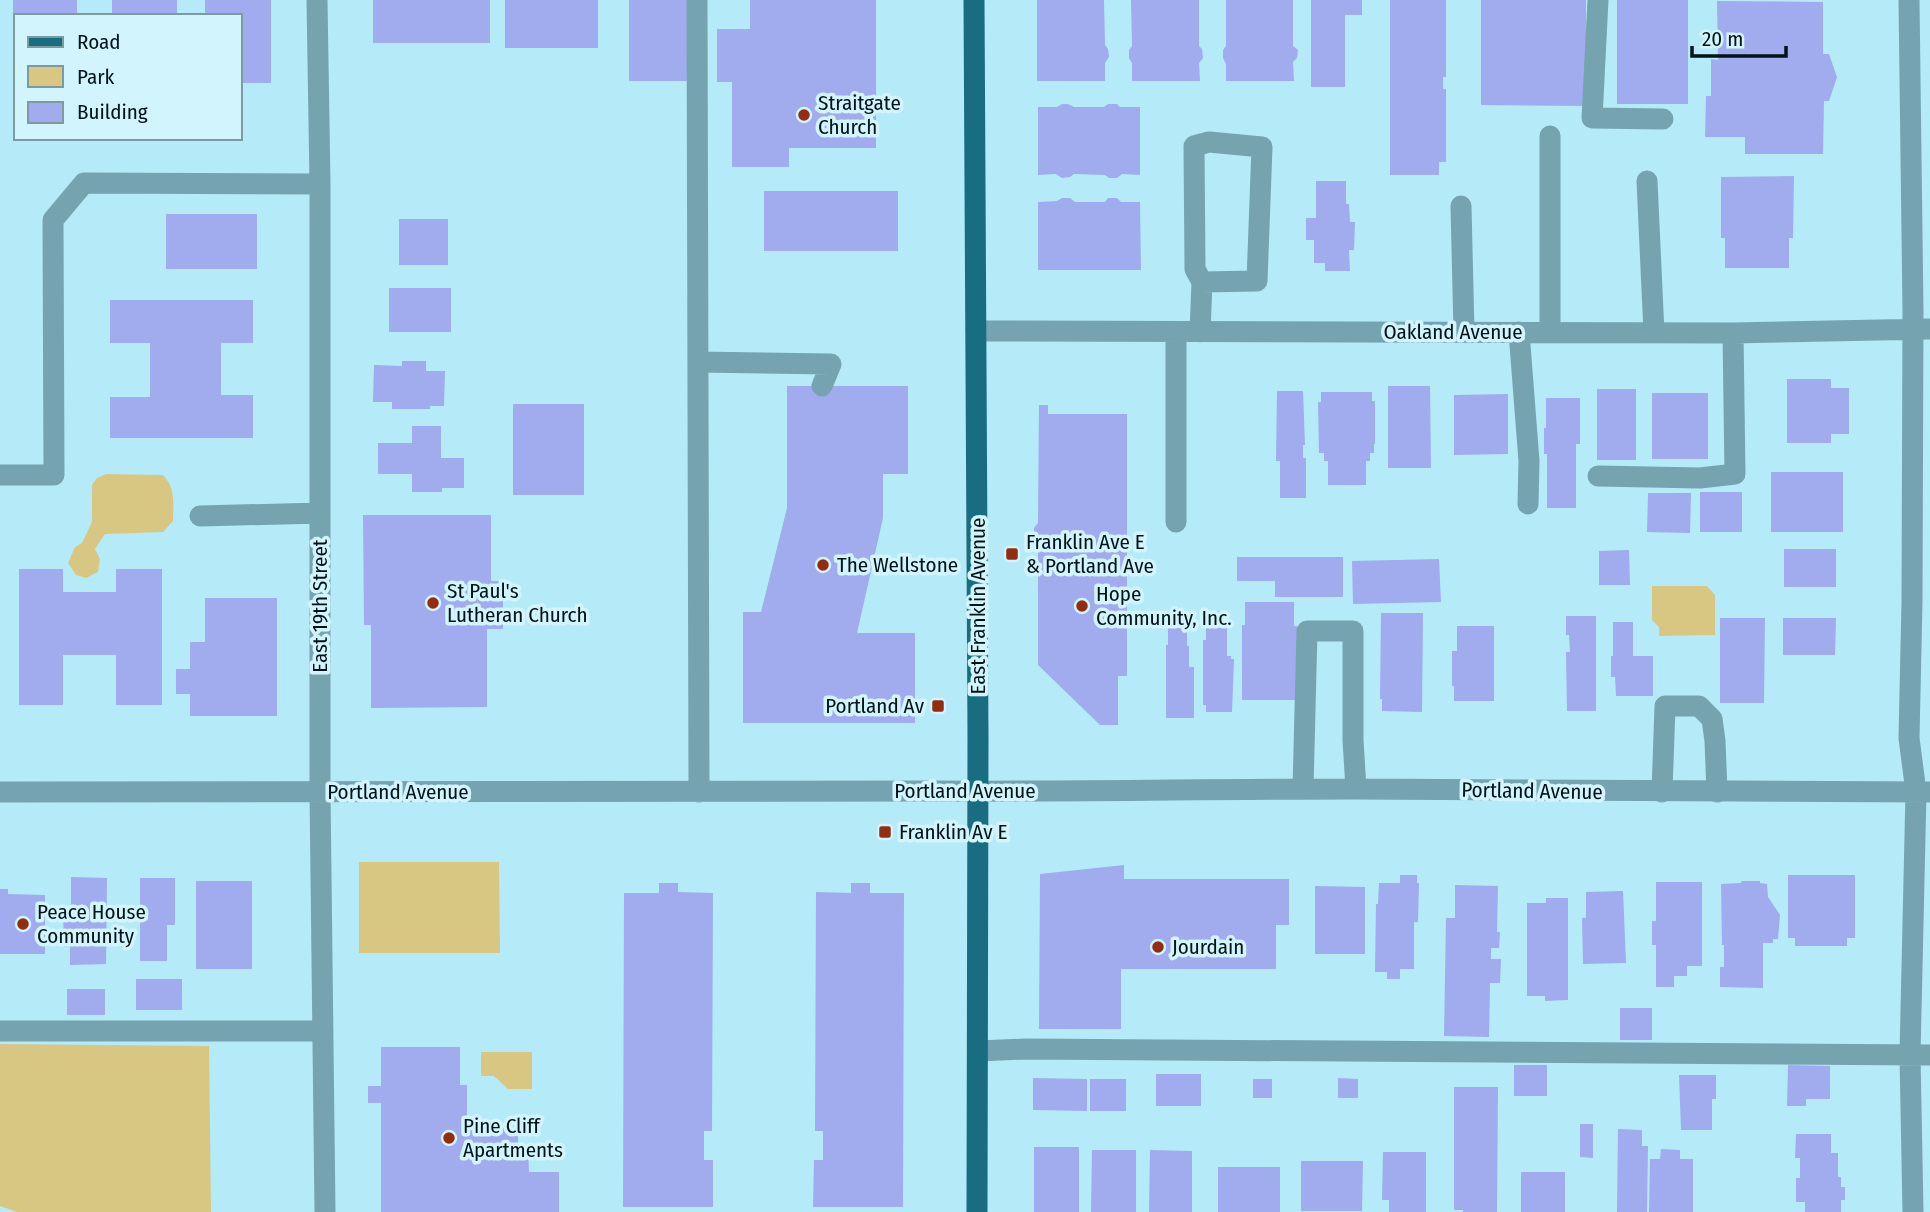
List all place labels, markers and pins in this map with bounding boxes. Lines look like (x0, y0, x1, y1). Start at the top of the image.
place label: Straitgate Church (818, 90, 901, 140)
marker: Straitgate Church (796, 107, 812, 123)
place label: Franklin Ave E & Portland Ave (1026, 529, 1154, 579)
marker: Franklin Ave E & Portland Ave (1004, 546, 1020, 562)
place label: The Wellstone (837, 552, 958, 578)
marker: The Wellstone (815, 557, 831, 573)
place label: St Paul's Lutheran Church (447, 578, 588, 628)
place label: Hope Community, Inc. (1096, 581, 1232, 631)
marker: St Paul's Lutheran Church (425, 595, 441, 611)
marker: Hope Community, Inc. (1074, 598, 1090, 614)
place label: Portland Av (825, 693, 925, 719)
marker: Portland Av (930, 698, 946, 714)
place label: Franklin Av E (899, 819, 1007, 845)
marker: Franklin Av E (877, 824, 893, 840)
place label: Peace House Community (37, 899, 146, 949)
marker: Peace House Community (15, 916, 31, 932)
place label: Jourdain (1172, 934, 1244, 960)
marker: Jourdain (1150, 939, 1166, 955)
place label: Pine Cliff Apartments (463, 1113, 563, 1163)
marker: Pine Cliff Apartments (441, 1130, 457, 1146)

